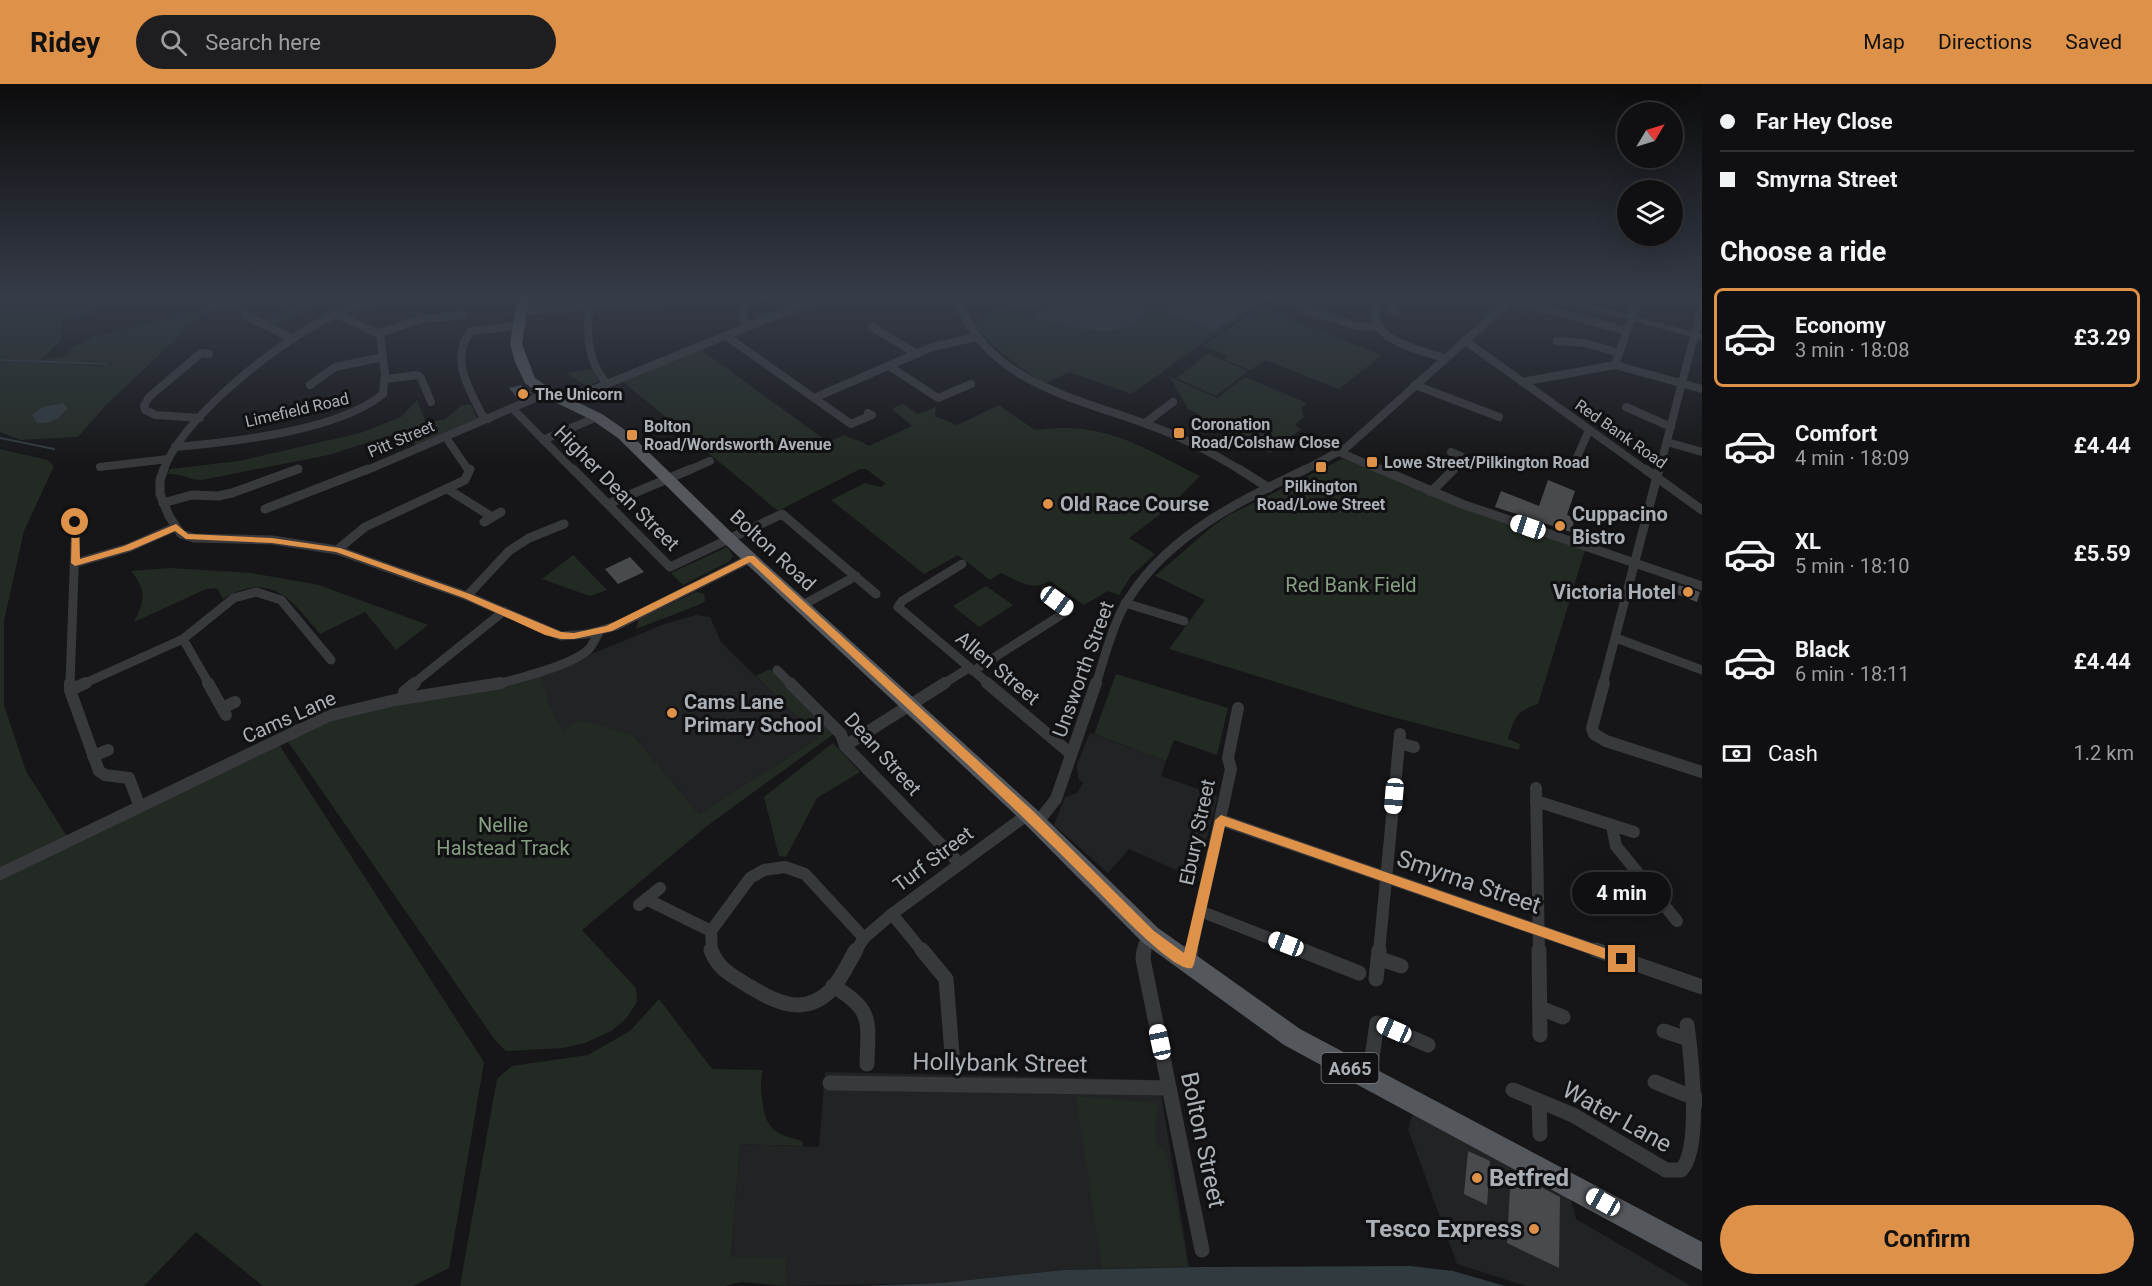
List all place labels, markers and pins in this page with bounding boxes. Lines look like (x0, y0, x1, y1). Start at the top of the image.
place label: The Unicorn (535, 385, 622, 404)
marker: The Unicorn (516, 387, 530, 401)
place label: Coronation Road/Colshaw Close (1191, 415, 1340, 452)
place label: Bolton Road/Wordsworth Avenue (644, 417, 832, 454)
marker: Coronation Road/Colshaw Close (1172, 426, 1186, 440)
marker: Bolton Road/Wordsworth Avenue (625, 428, 639, 442)
place label: Lowe Street/Pilkington Road (1384, 453, 1589, 472)
marker: Lowe Street/Pilkington Road (1365, 455, 1379, 469)
marker: Pilkington Road/Lowe Street (1314, 460, 1328, 474)
place label: Pilkington Road/Lowe Street (1257, 477, 1386, 514)
place label: Old Race Course (1060, 492, 1209, 516)
marker: Old Race Course (1041, 497, 1055, 511)
place label: Cuppacino Bistro (1572, 502, 1668, 549)
marker: Cuppacino Bistro (1553, 519, 1567, 533)
place label: Victoria Hotel (1553, 580, 1676, 604)
marker: Victoria Hotel (1681, 585, 1695, 599)
place label: Cams Lane Primary School (684, 690, 822, 737)
marker: Cams Lane Primary School (665, 706, 679, 720)
place label: Betfred (1489, 1164, 1569, 1192)
marker: Betfred (1470, 1171, 1484, 1185)
place label: Tesco Express (1366, 1215, 1522, 1243)
marker: Tesco Express (1527, 1222, 1541, 1236)

